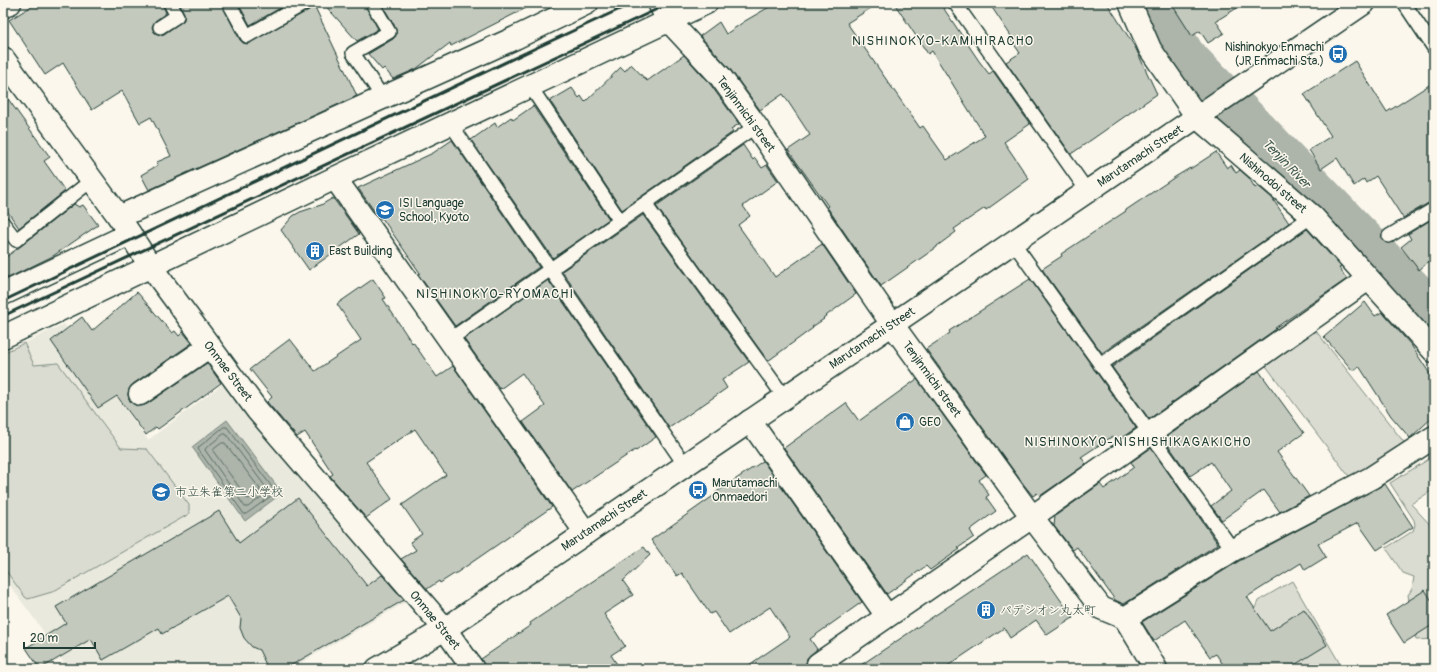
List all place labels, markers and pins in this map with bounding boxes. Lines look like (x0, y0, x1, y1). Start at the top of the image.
place label: Nishinokyo Enmachi (JR Enmachi Sta.) (1225, 40, 1324, 69)
bus stop icon: Nishinokyo Enmachi (JR Enmachi Sta.) (1327, 43, 1349, 65)
place label: ISI Language School, Kyoto (399, 196, 470, 225)
school or university icon: ISI Language School, Kyoto (374, 199, 396, 221)
building icon: East Building (304, 240, 326, 262)
place label: East Building (329, 244, 392, 259)
shop icon: GEO (894, 411, 916, 433)
place label: GEO (919, 415, 941, 430)
place label: Marutamachi Onmaedori (712, 476, 777, 505)
bus stop icon: Marutamachi Onmaedori (687, 479, 709, 501)
school or university icon: 市立朱雀第二小学校 (150, 481, 172, 503)
place label: 市立朱雀第二小学校 (175, 485, 283, 500)
building icon: パデシオン丸太町 (975, 599, 997, 621)
place label: パデシオン丸太町 (1000, 603, 1096, 618)

